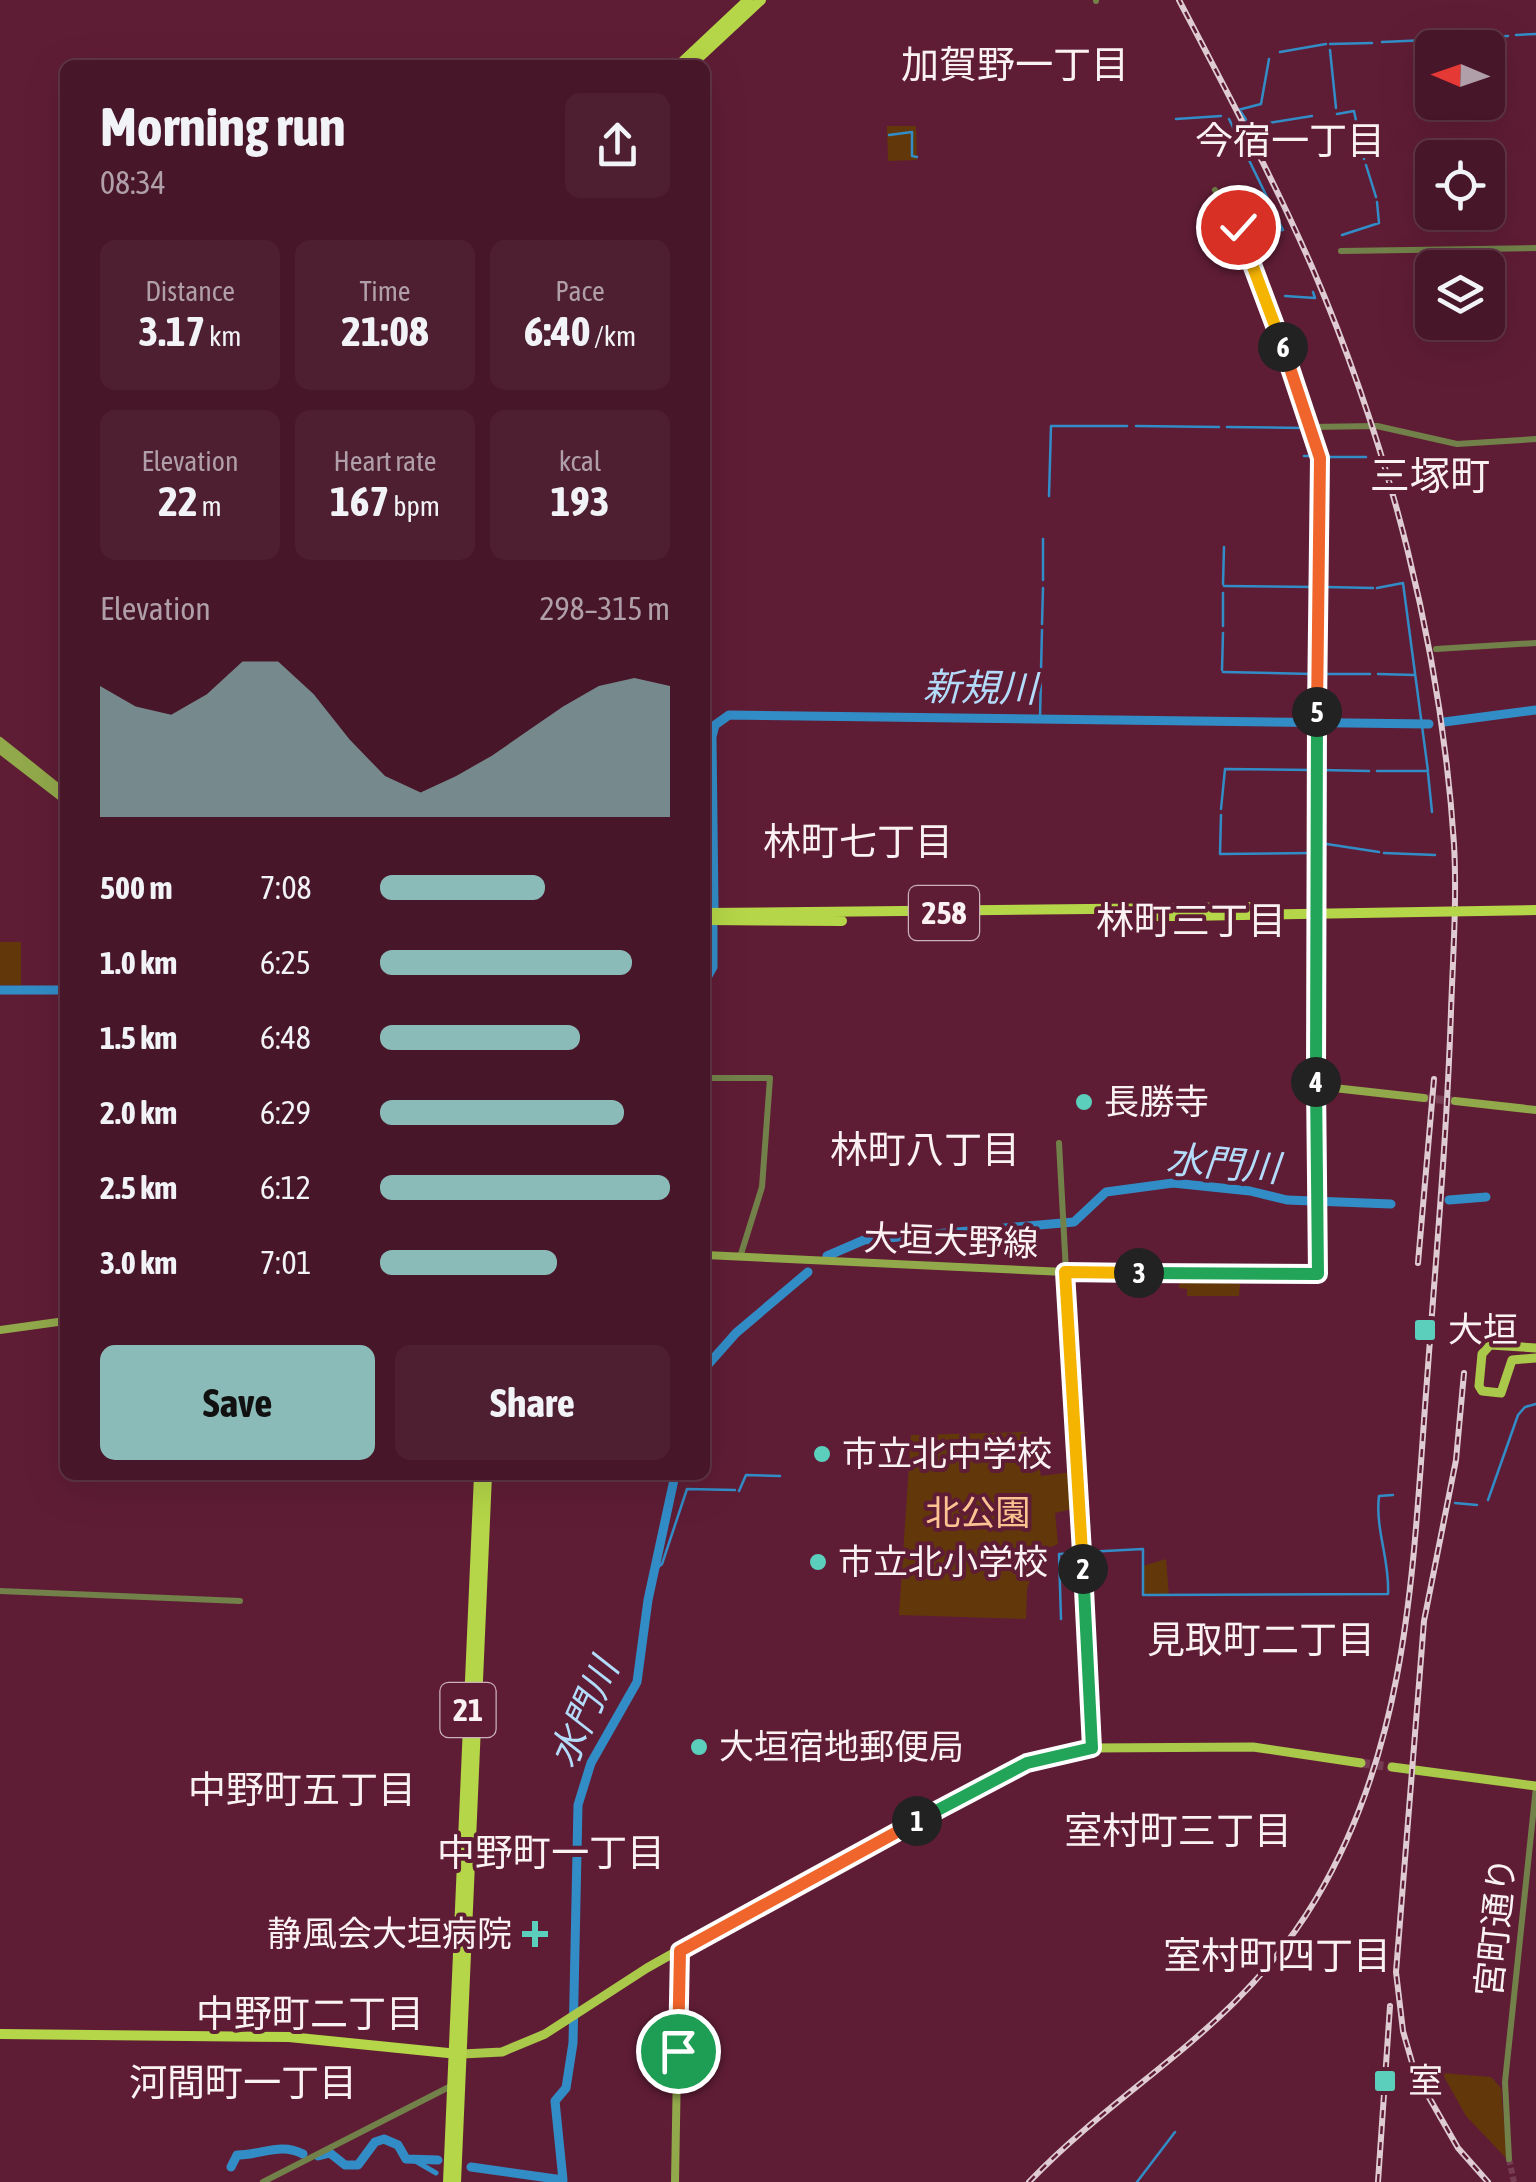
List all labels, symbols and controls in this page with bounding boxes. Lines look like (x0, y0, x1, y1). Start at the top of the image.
north arrow (1415, 30, 1505, 120)
map controls (1415, 30, 1505, 340)
district label: 加賀野一丁目 (901, 43, 1129, 86)
button: share (565, 93, 670, 198)
text: Morning run (100, 95, 346, 158)
district label: 今宿一丁目 (1195, 119, 1385, 162)
button: locate (1415, 140, 1505, 230)
text: 08:34 (100, 164, 166, 201)
pin (1196, 185, 1281, 270)
icon: check (1211, 200, 1266, 255)
button: layers (1415, 250, 1505, 340)
text: Distance (145, 275, 235, 307)
text: Time (359, 275, 411, 307)
text: Pace (555, 275, 605, 307)
text: 3.17 (138, 307, 205, 355)
text: 21:08 (341, 307, 429, 355)
text: 6:40 (524, 307, 590, 355)
text: km (205, 320, 242, 352)
text: /km (590, 320, 636, 352)
pin: 6 (1258, 322, 1308, 372)
text: 6 (1276, 331, 1290, 363)
text: Elevation (141, 445, 239, 477)
text: Heart rate (333, 445, 437, 477)
text: kcal (559, 445, 601, 477)
district label: 三塚町 (1370, 453, 1490, 498)
text: 22 (158, 477, 198, 525)
text: 167 (330, 477, 389, 525)
text: 193 (550, 477, 610, 525)
text: m (198, 490, 222, 522)
text: bpm (389, 490, 440, 522)
text: Elevation (100, 590, 211, 627)
text: 298–315 m (540, 590, 670, 627)
water label: 新規川 (923, 665, 1041, 710)
pin: 5 (1292, 687, 1342, 737)
text: 5 (1310, 696, 1324, 728)
district label: 林町七丁目 (763, 820, 953, 863)
text: 500 m (100, 869, 173, 906)
text: 7:08 (260, 869, 311, 906)
road number: 258 (909, 886, 979, 940)
district label: 林町三丁目 (1096, 899, 1286, 942)
text: 1.0 km (100, 944, 177, 981)
text: 6:25 (260, 944, 311, 981)
text: 1.5 km (100, 1019, 177, 1056)
text: 6:48 (260, 1019, 311, 1056)
pin: 4 (1291, 1057, 1341, 1107)
text: 4 (1309, 1066, 1323, 1098)
place label: 長勝寺 (1104, 1081, 1209, 1121)
marker: 長勝寺 (1073, 1091, 1095, 1113)
text: 2.0 km (100, 1094, 177, 1131)
text: 6:29 (260, 1094, 311, 1131)
district label: 林町八丁目 (830, 1128, 1020, 1171)
water label: 水門川 (1164, 1137, 1286, 1190)
text: 2.5 km (100, 1169, 177, 1206)
text: 6:12 (260, 1169, 311, 1206)
street label: 大垣大野線 (863, 1217, 1039, 1263)
text: 3.0 km (100, 1244, 177, 1281)
text: 7:01 (260, 1244, 311, 1281)
pin: 3 (1114, 1248, 1164, 1298)
text: 3 (1132, 1257, 1146, 1289)
place label: 大垣 (1448, 1309, 1518, 1349)
marker: 大垣 (1412, 1317, 1438, 1343)
button: Save (100, 1345, 375, 1460)
button: Share (395, 1345, 670, 1460)
place label: 市立北中学校 (842, 1433, 1052, 1473)
marker: 市立北中学校 (811, 1443, 833, 1465)
park label: 北公園 (925, 1492, 1031, 1532)
place label: 市立北小学校 (838, 1541, 1048, 1581)
pin: 2 (1058, 1544, 1108, 1594)
marker: 市立北小学校 (807, 1551, 829, 1573)
text: 2 (1076, 1553, 1090, 1585)
district label: 見取町二丁目 (1147, 1618, 1375, 1661)
water label: 水門川 (541, 1648, 628, 1774)
road number: 21 (440, 1683, 496, 1737)
place label: 大垣宿地郵便局 (719, 1726, 964, 1766)
marker: 大垣宿地郵便局 (688, 1736, 710, 1758)
district label: 中野町五丁目 (188, 1768, 416, 1811)
pin: 1 (892, 1796, 942, 1846)
text: 1 (910, 1805, 924, 1837)
district label: 室村町三丁目 (1064, 1809, 1292, 1852)
district label: 中野町一丁目 (437, 1831, 665, 1874)
street label: 宮町通り (1468, 1855, 1522, 1999)
place label: 静風会大垣病院 (267, 1913, 512, 1953)
marker: 静風会大垣病院 (522, 1921, 548, 1947)
district label: 室村町四丁目 (1163, 1934, 1391, 1977)
district label: 中野町二丁目 (196, 1992, 424, 2035)
pin (636, 2009, 721, 2094)
icon: arrive (651, 2024, 706, 2079)
place label: 室 (1408, 2060, 1443, 2100)
district label: 河間町一丁目 (129, 2061, 357, 2104)
marker: 室 (1372, 2068, 1398, 2094)

